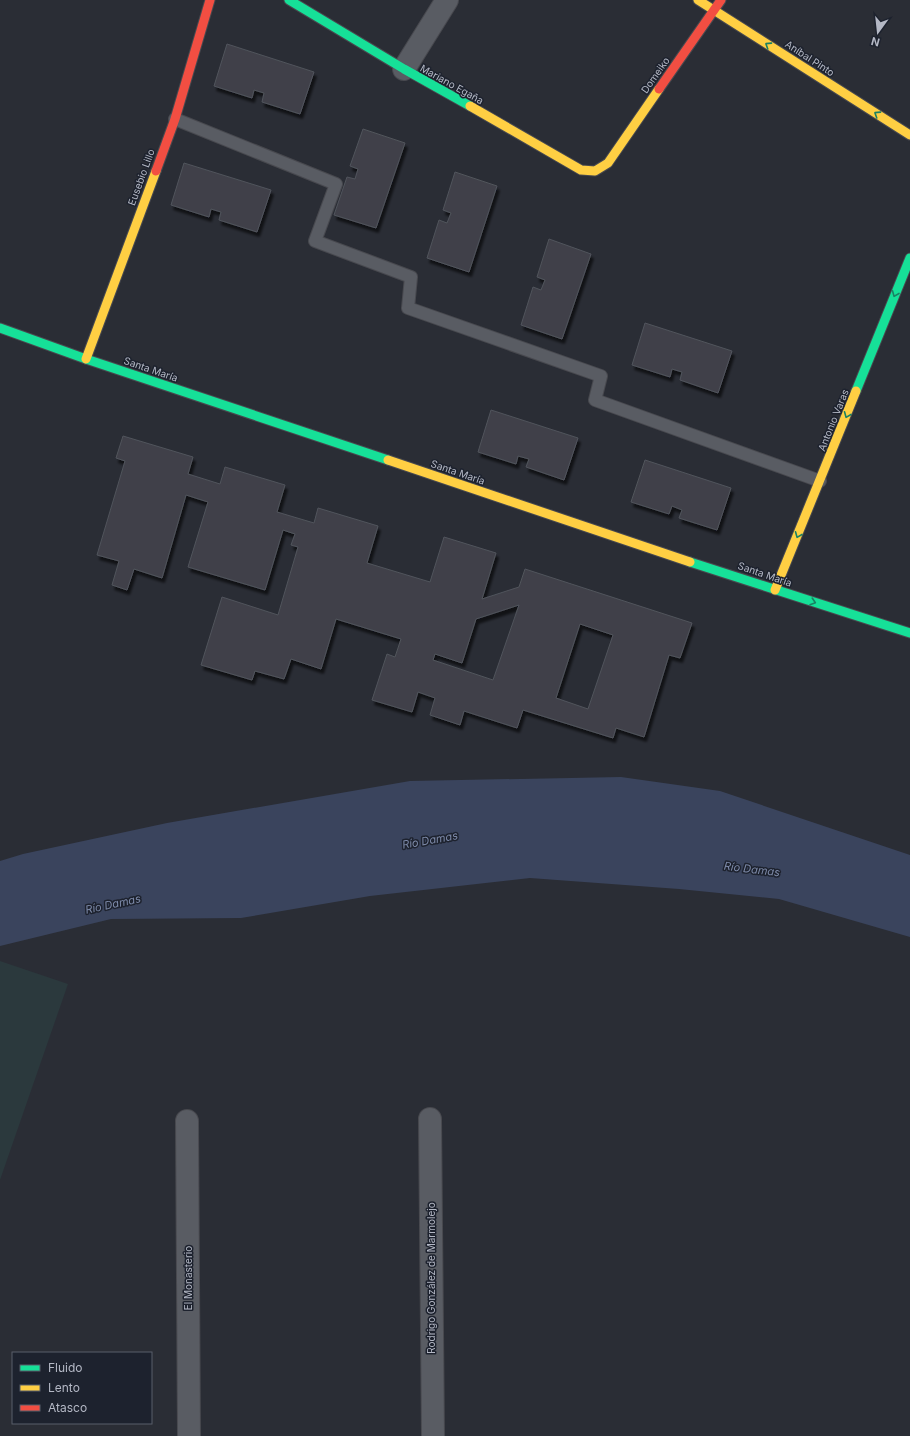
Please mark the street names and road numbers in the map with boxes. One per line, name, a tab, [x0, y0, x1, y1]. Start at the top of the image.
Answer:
street label: Aníbal Pinto	[783, 38, 837, 78]
street label: Domeiko	[638, 55, 672, 95]
street label: Mariano Egaña	[418, 62, 486, 106]
street label: Eusebio Lillo	[125, 147, 157, 207]
street label: Santa María	[122, 354, 180, 384]
street label: Antonio Varas	[815, 387, 851, 453]
street label: Santa María	[429, 457, 487, 487]
street label: Santa María	[736, 559, 794, 589]
street label: Rodrigo González de Marmolejo	[425, 1202, 437, 1354]
street label: El Monasterio	[182, 1246, 194, 1310]

